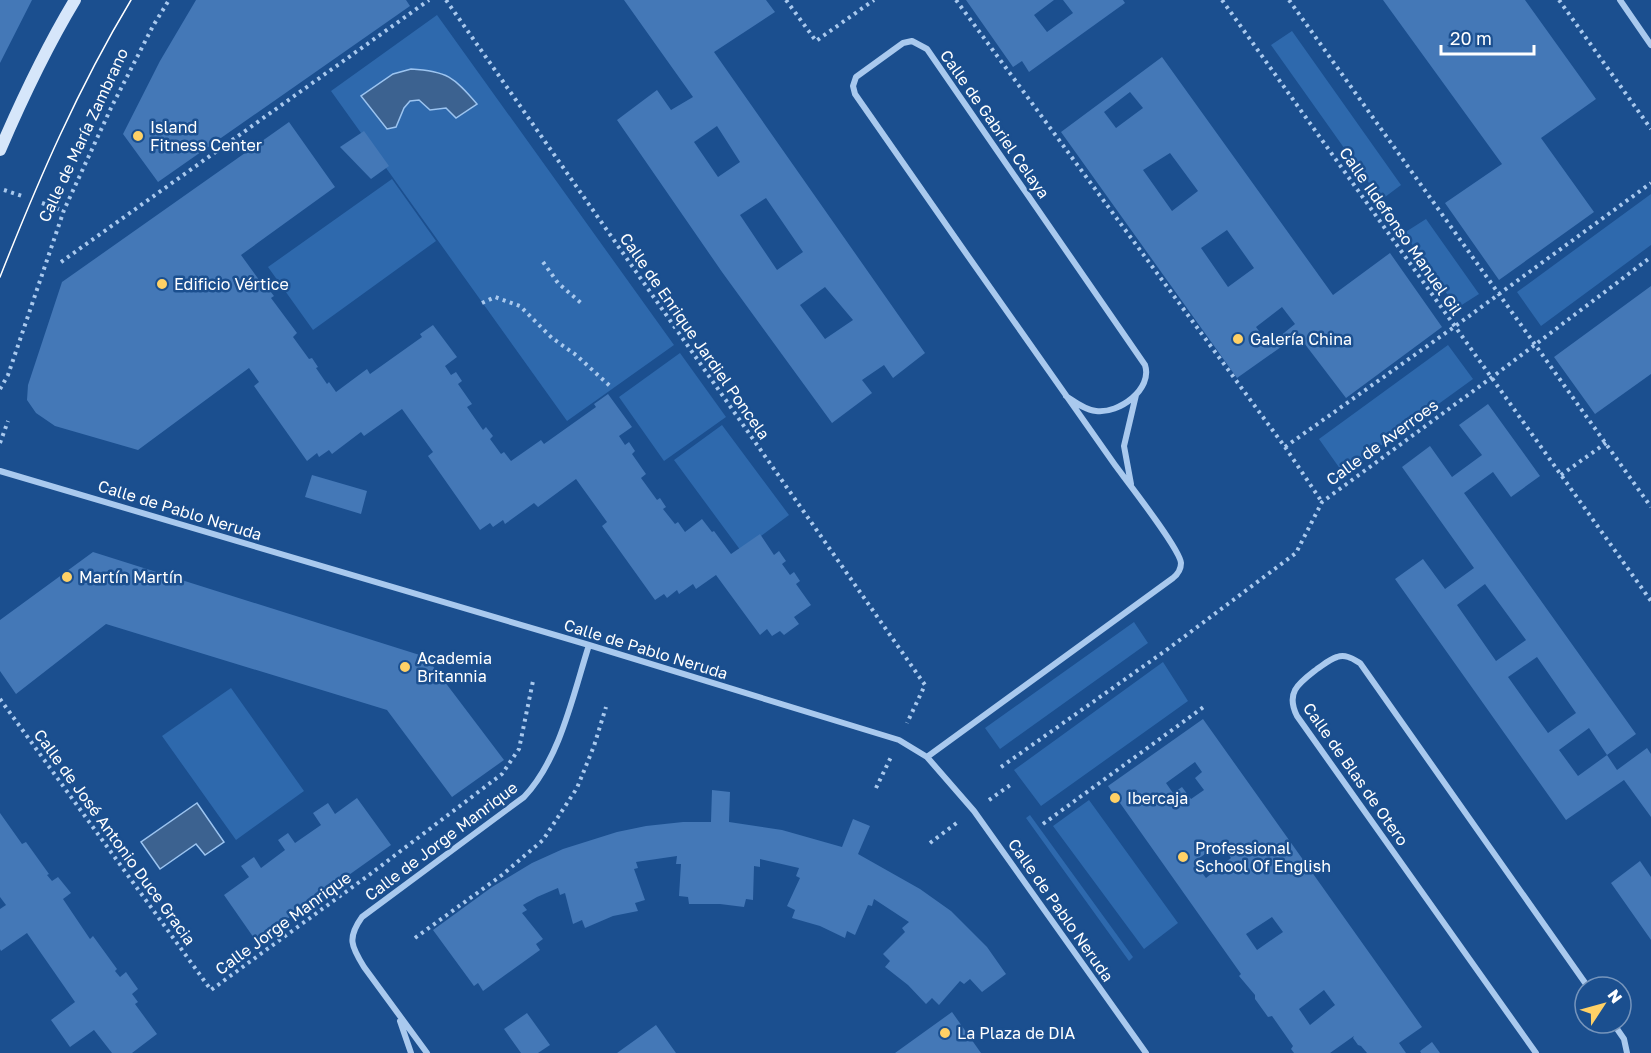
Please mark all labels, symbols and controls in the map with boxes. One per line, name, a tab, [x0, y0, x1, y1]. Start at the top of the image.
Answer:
scale bar	[1441, 18, 1534, 56]
text: 20 m	[1450, 27, 1492, 49]
street label: Calle de María Zambrano	[34, 45, 132, 225]
street label: Calle de Gabriel Celaya	[936, 46, 1054, 202]
place label: Island Fitness Center	[150, 117, 262, 155]
marker: Island Fitness Center	[131, 129, 145, 143]
street label: Calle Ildefonso Manuel Gil	[1335, 143, 1467, 319]
street label: Calle de Enrique Jardiel Poncela	[616, 229, 774, 443]
place label: Edificio Vértice	[174, 274, 289, 294]
marker: Edificio Vértice	[155, 277, 169, 291]
place label: Galería China	[1250, 329, 1352, 349]
marker: Galería China	[1231, 332, 1245, 346]
street label: Calle de Averroes	[1322, 395, 1442, 489]
street label: Calle de Pablo Neruda	[96, 476, 264, 544]
place label: Martín Martín	[79, 567, 183, 587]
marker: Martín Martín	[60, 570, 74, 584]
street label: Calle de Pablo Neruda	[562, 615, 730, 683]
place label: Academia Britannia	[417, 648, 492, 686]
marker: Academia Britannia	[398, 660, 412, 674]
street label: Calle de Blas de Otero	[1299, 699, 1413, 849]
street label: Calle de José Antonio Duce Gracia	[30, 725, 200, 949]
street label: Calle de Jorge Manrique	[361, 777, 521, 905]
place label: Ibercaja	[1127, 788, 1188, 808]
marker: Ibercaja	[1108, 791, 1122, 805]
street label: Calle de Pablo Neruda	[1004, 834, 1118, 986]
place label: Professional School Of English	[1195, 838, 1331, 876]
marker: Professional School Of English	[1176, 850, 1190, 864]
street label: Calle Jorge Manrique	[211, 867, 355, 979]
north arrow	[1573, 975, 1633, 1035]
text: N	[1603, 985, 1627, 1007]
place label: La Plaza de DIA	[957, 1023, 1076, 1043]
marker: La Plaza de DIA	[938, 1026, 952, 1040]

